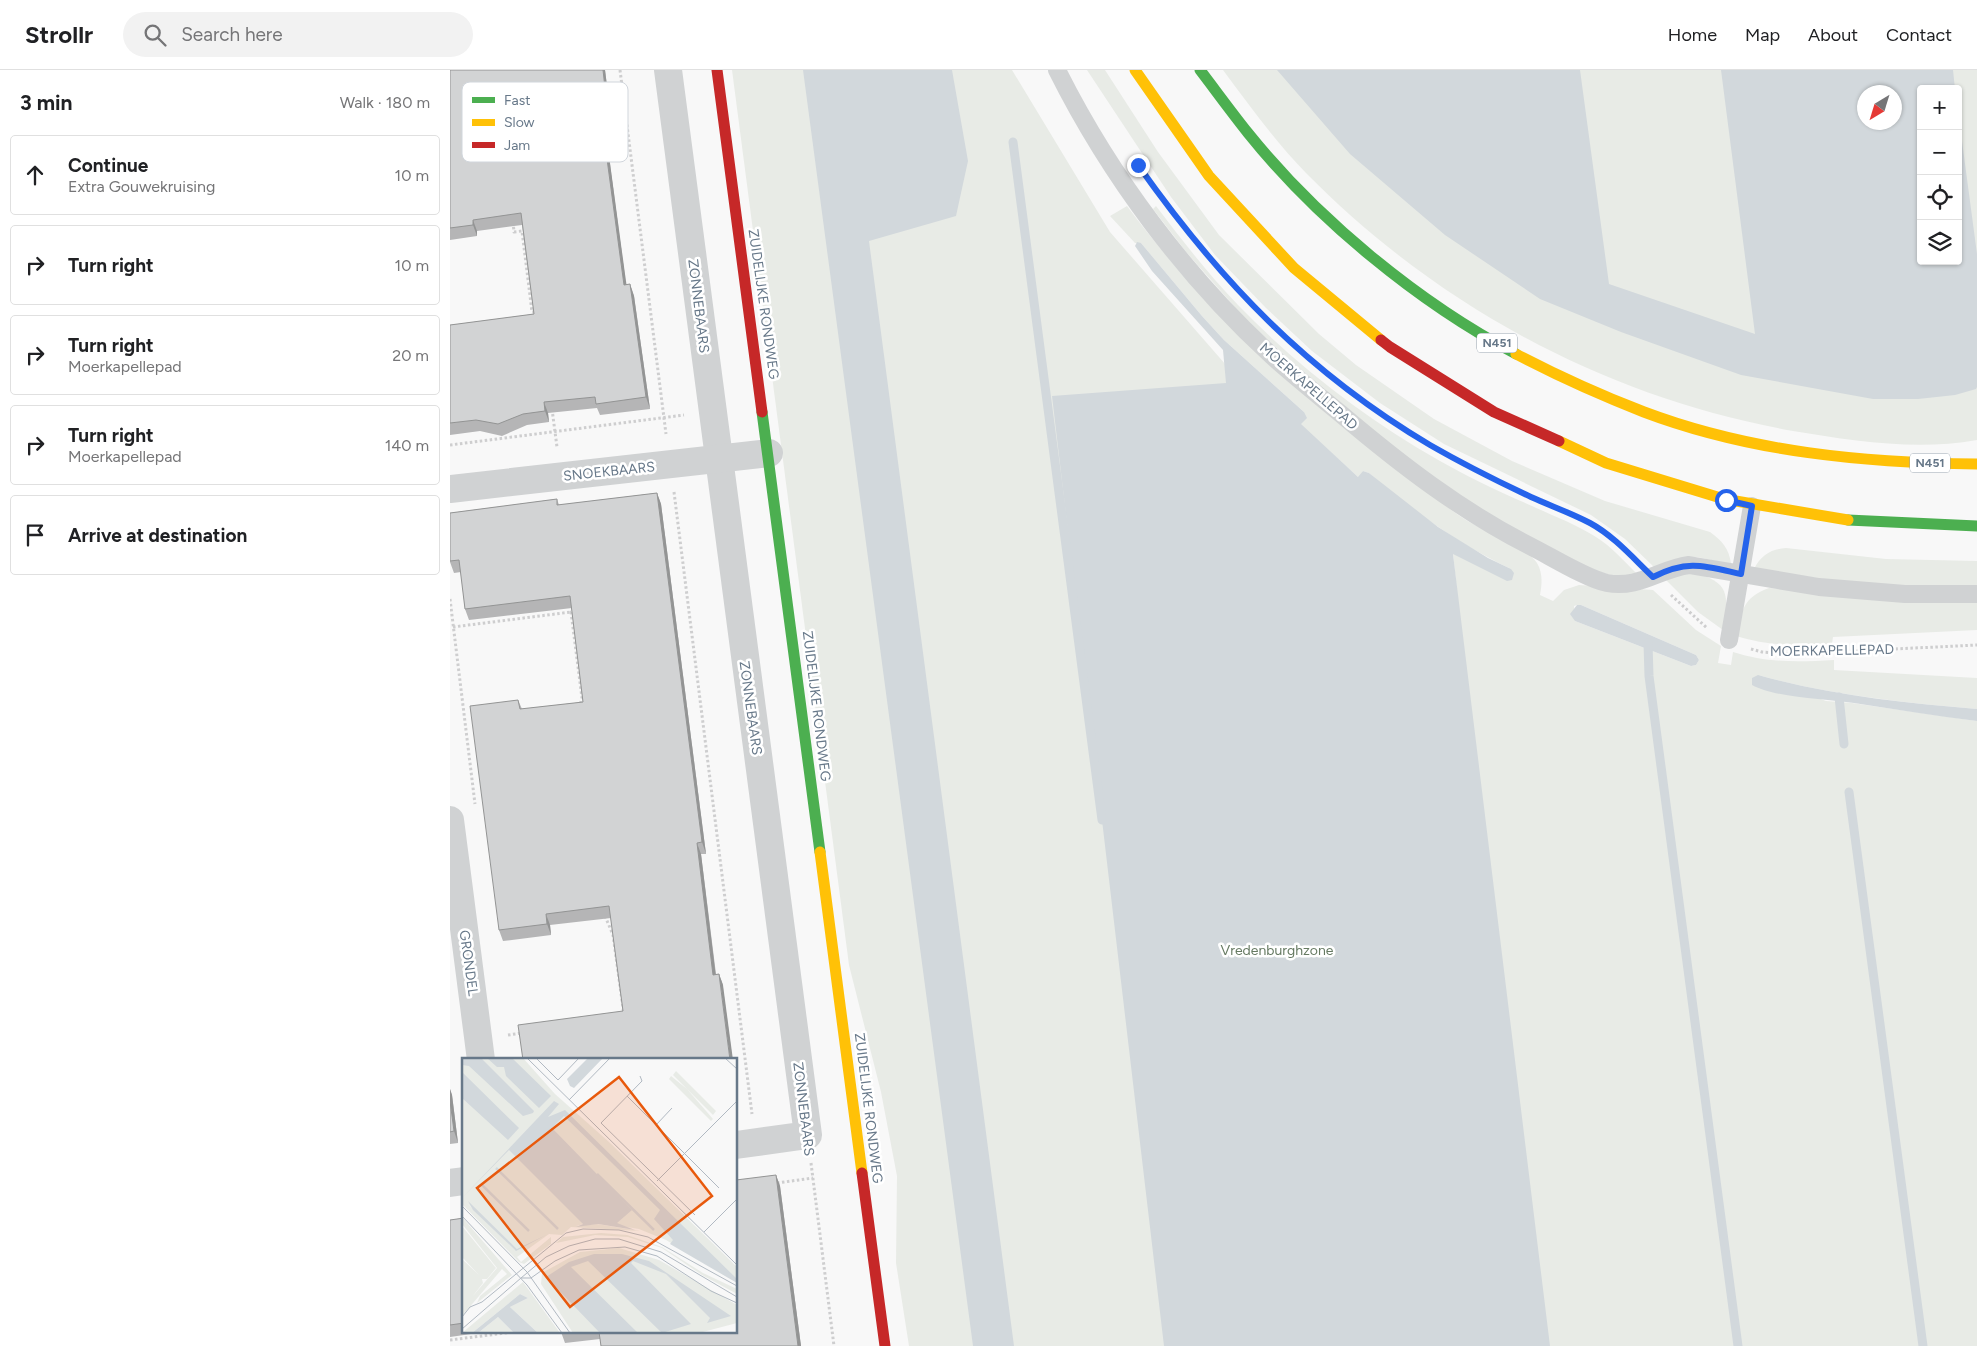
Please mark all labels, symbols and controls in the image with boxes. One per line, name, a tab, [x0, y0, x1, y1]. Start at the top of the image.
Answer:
search box	[123, 12, 473, 57]
text: Strollr	[25, 20, 93, 49]
icon: search	[141, 21, 169, 49]
text: Search here	[181, 23, 283, 46]
text: Home	[1668, 24, 1717, 46]
text: Map	[1745, 24, 1780, 46]
text: About	[1808, 24, 1858, 46]
text: Contact	[1886, 24, 1952, 46]
legend	[462, 82, 628, 162]
north arrow	[1857, 85, 1902, 130]
map controls	[1917, 85, 1962, 265]
button: +	[1917, 85, 1962, 130]
text: 3 min	[20, 90, 72, 115]
text: Fast	[504, 92, 530, 109]
text: Walk · 180 m	[340, 93, 430, 112]
text: Slow	[504, 114, 535, 131]
button: −	[1917, 130, 1962, 175]
text: Jam	[504, 137, 530, 154]
text: Continue	[68, 154, 148, 177]
route end	[1127, 154, 1150, 177]
icon: ahead	[21, 161, 49, 189]
text: 10 m	[395, 166, 429, 185]
button: locate	[1917, 175, 1962, 220]
text: Extra Gouwekruising	[68, 177, 215, 196]
button: layers	[1917, 220, 1962, 265]
street label: ZUIDELIJKE RONDWEG	[745, 228, 783, 381]
icon: right	[21, 251, 49, 279]
text: Turn right	[68, 254, 154, 277]
text: 10 m	[395, 256, 429, 275]
street label: ZONNEBAARS	[684, 258, 713, 354]
text: Turn right	[68, 334, 154, 357]
road number: N451	[1477, 334, 1517, 352]
street label: MOERKAPELLEPAD	[1256, 339, 1361, 434]
icon: right	[21, 341, 49, 369]
text: 20 m	[392, 346, 429, 365]
text: Moerkapellepad	[68, 357, 182, 376]
text: Turn right	[68, 424, 154, 447]
icon: right	[21, 431, 49, 459]
text: 140 m	[385, 436, 429, 455]
text: Moerkapellepad	[68, 447, 182, 466]
road number: N451	[1910, 453, 1950, 472]
street label: SNOEKBAARS	[562, 458, 656, 485]
route start	[1715, 489, 1738, 512]
icon: arrive	[21, 521, 49, 549]
text: Arrive at destination	[68, 524, 247, 547]
street label: ZUIDELIJKE RONDWEG	[799, 630, 834, 783]
street label: MOERKAPELLEPAD	[1770, 641, 1894, 660]
street label: ZONNEBAARS	[735, 660, 766, 756]
street label: GRONDEL	[455, 929, 482, 998]
park label: Vredenburghzone	[1221, 942, 1334, 959]
street label: ZUIDELIJKE RONDWEG	[851, 1032, 886, 1185]
inset map	[462, 1058, 738, 1334]
street label: ZONNEBAARS	[789, 1061, 818, 1157]

